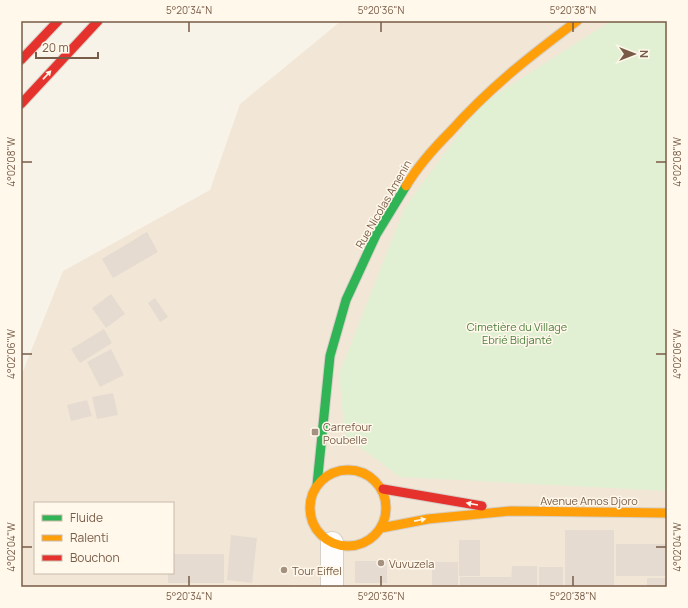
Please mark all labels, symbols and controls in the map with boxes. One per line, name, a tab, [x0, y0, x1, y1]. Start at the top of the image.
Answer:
text: 5°20'34"N	[166, 3, 212, 17]
text: 5°20'36"N	[358, 3, 405, 17]
text: 5°20'38"N	[550, 3, 596, 17]
scale bar	[36, 34, 98, 60]
north arrow	[614, 34, 654, 74]
text: 20 m	[42, 39, 69, 56]
text: N	[637, 50, 652, 58]
one-way arrow	[42, 70, 52, 80]
text: 4°02'08"W	[4, 137, 18, 187]
text: 4°02'08"W	[670, 137, 684, 187]
street label: Rue Nicolas Amenin	[352, 157, 414, 251]
park label: Cimetière du Village Ebrié Bidjanté	[467, 319, 568, 347]
text: 4°02'06"W	[4, 328, 18, 379]
text: 4°02'06"W	[670, 328, 684, 379]
place label: Carrefour Poubelle	[323, 419, 372, 447]
marker: Carrefour Poubelle	[310, 427, 320, 437]
street label: Avenue Amos Djoro	[540, 493, 638, 508]
one-way arrow	[466, 501, 478, 507]
legend	[34, 502, 174, 574]
text: Fluide	[70, 509, 103, 526]
one-way arrow	[413, 517, 426, 523]
text: 4°02'04"W	[4, 522, 18, 572]
text: 4°02'04"W	[670, 522, 684, 572]
text: Ralenti	[70, 529, 109, 546]
text: Bouchon	[70, 549, 120, 566]
place label: Vuvuzela	[389, 556, 434, 571]
marker: Vuvuzela	[376, 558, 386, 568]
place label: Tour Eiffel	[292, 563, 342, 578]
marker: Tour Eiffel	[279, 565, 289, 575]
text: 5°20'34"N	[166, 589, 212, 603]
text: 5°20'36"N	[358, 589, 405, 603]
text: 5°20'38"N	[550, 589, 596, 603]

